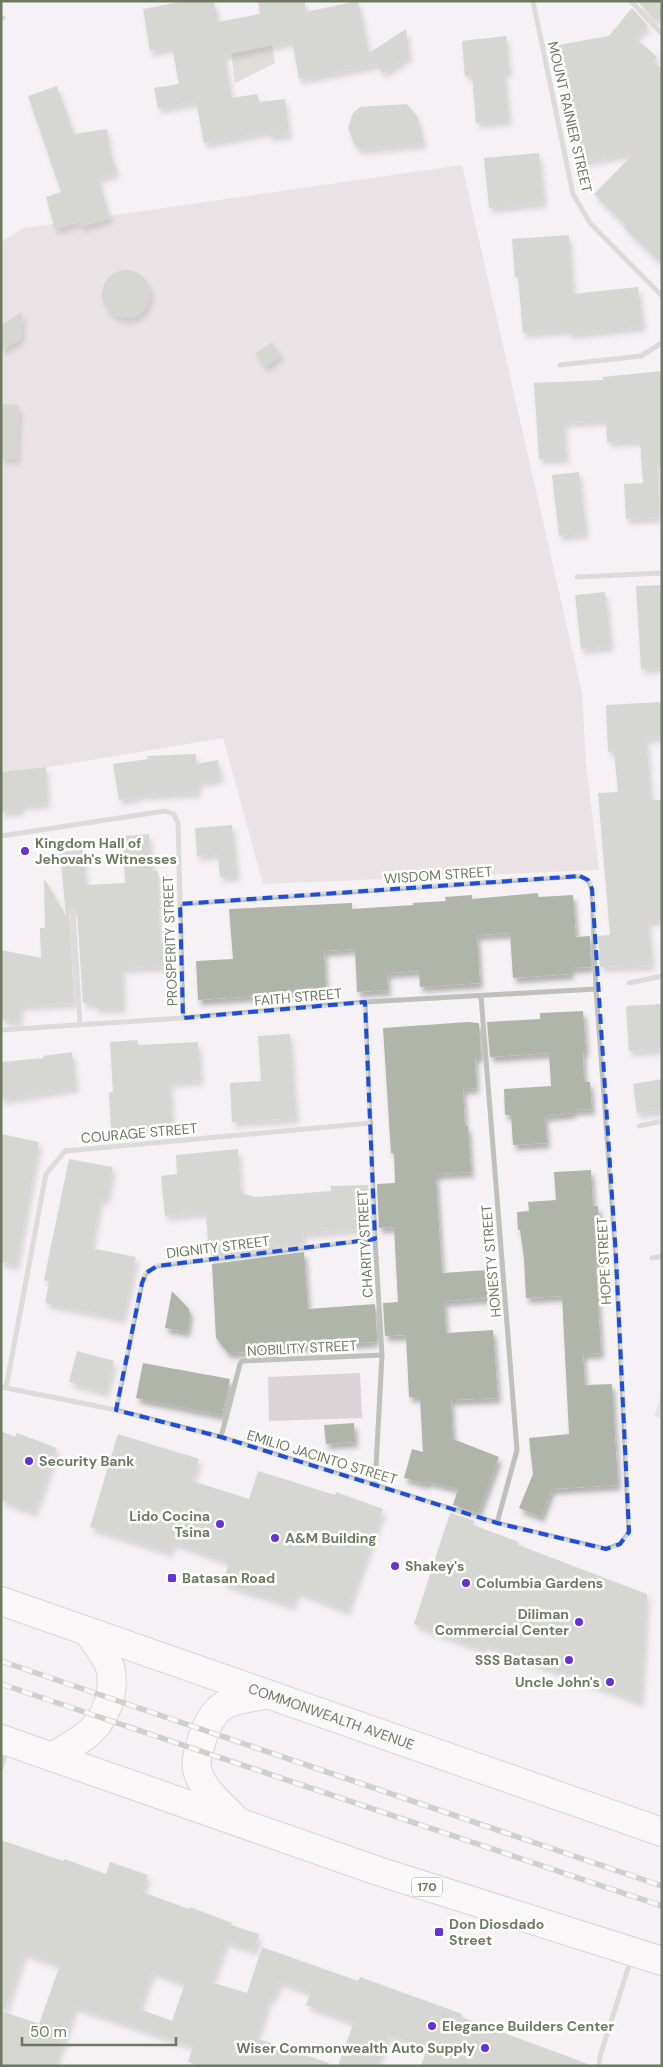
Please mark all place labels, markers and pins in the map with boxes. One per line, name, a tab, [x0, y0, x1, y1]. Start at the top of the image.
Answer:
place label: Kingdom Hall of Jehovah's Witnesses	[35, 834, 177, 868]
marker: Kingdom Hall of Jehovah's Witnesses	[19, 845, 31, 857]
place label: Security Bank	[39, 1452, 134, 1470]
marker: Security Bank	[23, 1455, 35, 1467]
place label: Lido Cocina Tsina	[129, 1507, 210, 1541]
marker: Lido Cocina Tsina	[214, 1518, 226, 1530]
place label: A&M Building	[285, 1529, 377, 1547]
marker: A&M Building	[269, 1532, 281, 1544]
place label: Shakey's	[405, 1557, 465, 1575]
marker: Shakey's	[389, 1560, 401, 1572]
place label: Batasan Road	[182, 1569, 275, 1587]
marker: Batasan Road	[166, 1572, 178, 1584]
place label: Columbia Gardens	[476, 1574, 603, 1592]
marker: Columbia Gardens	[460, 1577, 472, 1589]
place label: Diliman Commercial Center	[435, 1605, 569, 1639]
marker: Diliman Commercial Center	[573, 1616, 585, 1628]
place label: SSS Batasan	[475, 1651, 559, 1669]
marker: SSS Batasan	[563, 1654, 575, 1666]
place label: Uncle John's	[515, 1673, 600, 1691]
marker: Uncle John's	[604, 1676, 616, 1688]
place label: Don Diosdado Street	[449, 1915, 544, 1949]
marker: Don Diosdado Street	[433, 1926, 445, 1938]
place label: Elegance Builders Center	[442, 2017, 614, 2035]
marker: Elegance Builders Center	[426, 2020, 438, 2032]
place label: Wiser Commonwealth Auto Supply	[236, 2039, 476, 2057]
marker: Wiser Commonwealth Auto Supply	[479, 2042, 491, 2054]

